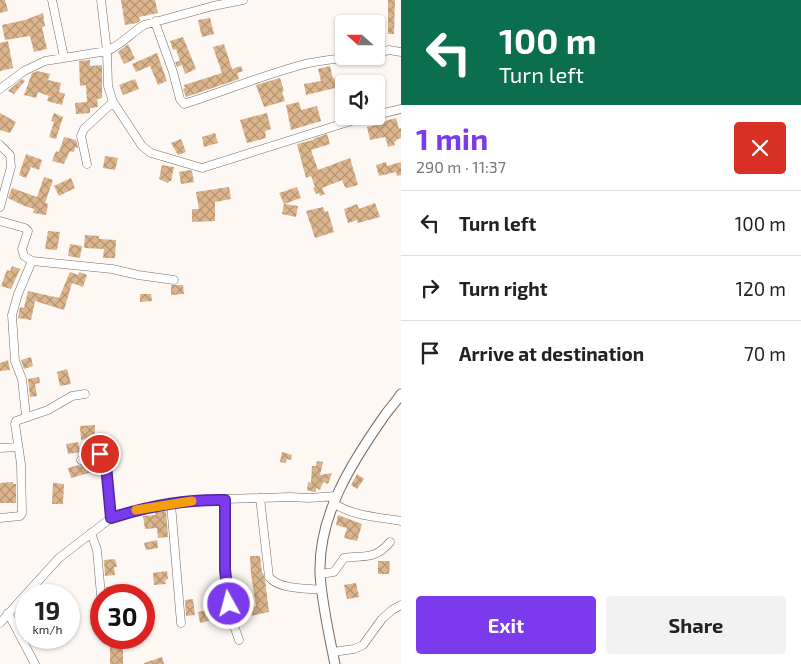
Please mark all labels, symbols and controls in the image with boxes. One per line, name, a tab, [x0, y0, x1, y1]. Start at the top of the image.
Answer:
north arrow	[335, 15, 385, 65]
map controls	[335, 15, 385, 125]
text: 100 m	[499, 19, 597, 61]
icon: left	[416, 20, 481, 85]
text: Turn left	[499, 61, 584, 87]
button: sound	[335, 75, 385, 125]
text: 1 min	[416, 120, 488, 156]
button: close	[734, 122, 786, 174]
text: 290 m · 11:37	[416, 157, 506, 176]
icon: left	[416, 209, 444, 237]
text: Turn left	[459, 212, 536, 235]
text: 100 m	[735, 212, 786, 235]
icon: right	[416, 274, 444, 302]
text: Turn right	[459, 277, 547, 300]
text: 120 m	[735, 277, 786, 300]
icon: arrive	[416, 339, 444, 367]
text: Arrive at destination	[459, 342, 644, 365]
text: 70 m	[744, 342, 786, 365]
pin	[79, 433, 121, 475]
icon: arrive	[86, 440, 114, 468]
position arrow	[202, 577, 254, 629]
speed limit sign: 30	[90, 584, 155, 649]
text: 19	[35, 595, 60, 625]
button: Exit	[416, 596, 596, 654]
button: Share	[606, 596, 786, 654]
text: km/h	[33, 622, 62, 636]

